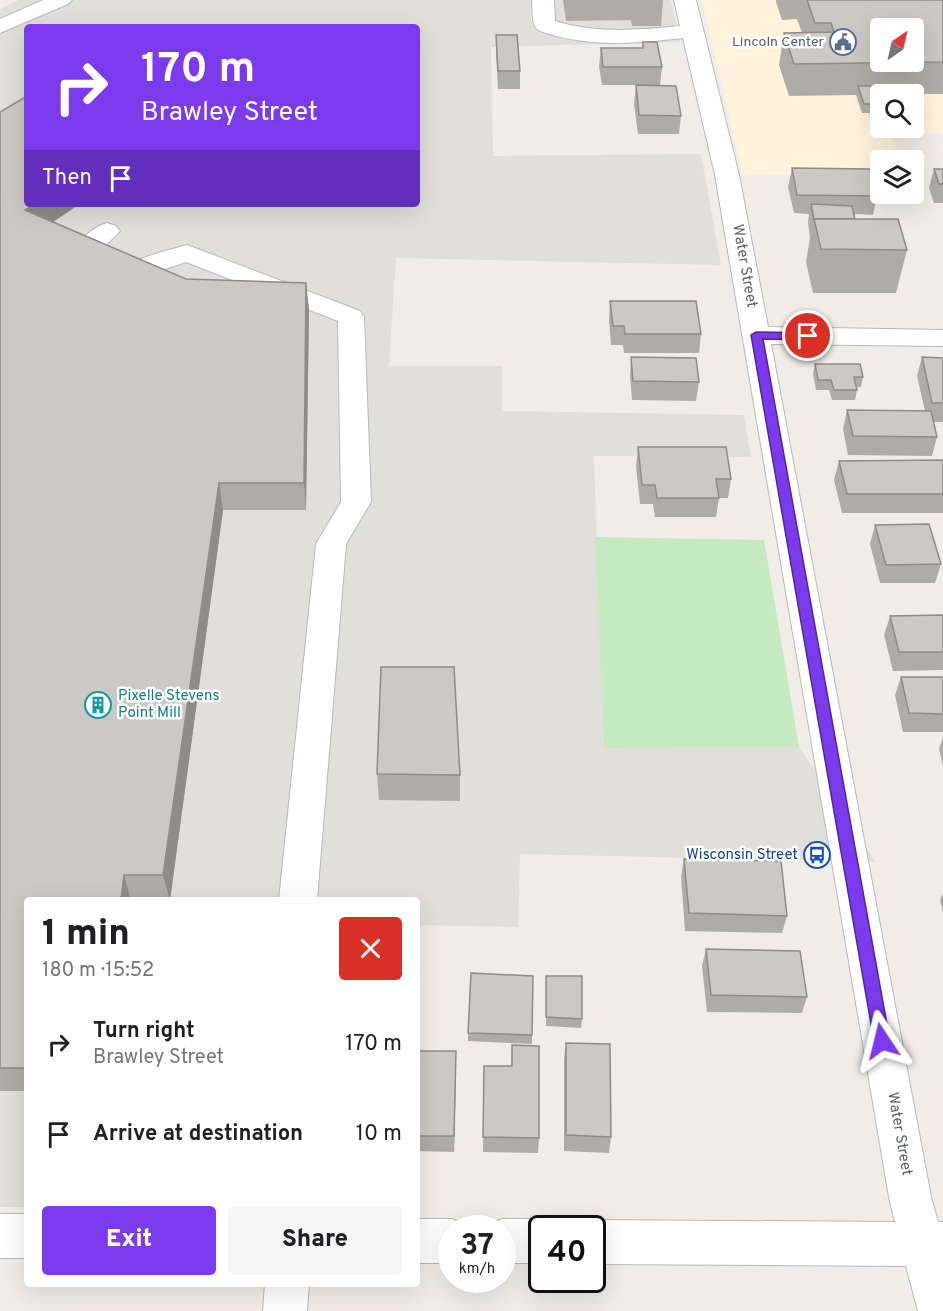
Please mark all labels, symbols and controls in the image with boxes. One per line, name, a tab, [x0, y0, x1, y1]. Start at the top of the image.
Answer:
north arrow	[870, 18, 924, 72]
map controls	[870, 18, 924, 204]
public building icon: Lincoln Center	[828, 27, 858, 57]
place label: Lincoln Center	[732, 34, 825, 51]
text: 170 m	[141, 44, 255, 97]
icon: right	[42, 48, 120, 126]
button: search	[870, 84, 924, 138]
text: Brawley Street	[141, 96, 318, 130]
button: layers	[870, 150, 924, 204]
icon: arrive	[104, 162, 137, 195]
text: Then	[42, 165, 92, 192]
street label: Water Street	[727, 223, 761, 309]
pin	[782, 310, 833, 361]
icon: arrive	[791, 319, 824, 352]
place label: Pixelle Stevens Point Mill	[118, 687, 220, 723]
building icon: Pixelle Stevens Point Mill	[83, 690, 113, 720]
bus stop icon: Wisconsin Street	[802, 840, 832, 870]
place label: Wisconsin Street	[686, 846, 798, 865]
text: 1 min	[42, 912, 130, 958]
button: close	[339, 917, 402, 980]
text: 180 m · 15:52	[42, 958, 154, 984]
position arrow	[850, 1009, 914, 1073]
text: Turn right	[93, 1018, 195, 1045]
icon: right	[42, 1028, 75, 1061]
text: 170 m	[345, 1031, 402, 1058]
text: Brawley Street	[93, 1045, 224, 1071]
street label: Water Street	[882, 1091, 916, 1177]
icon: arrive	[42, 1118, 75, 1151]
text: Arrive at destination	[93, 1121, 303, 1148]
text: 10 m	[356, 1121, 402, 1148]
button: Exit	[42, 1206, 216, 1275]
button: Share	[228, 1206, 402, 1275]
speed limit sign: 40	[528, 1215, 606, 1293]
text: 37	[460, 1228, 494, 1265]
text: km/h	[459, 1260, 495, 1279]

